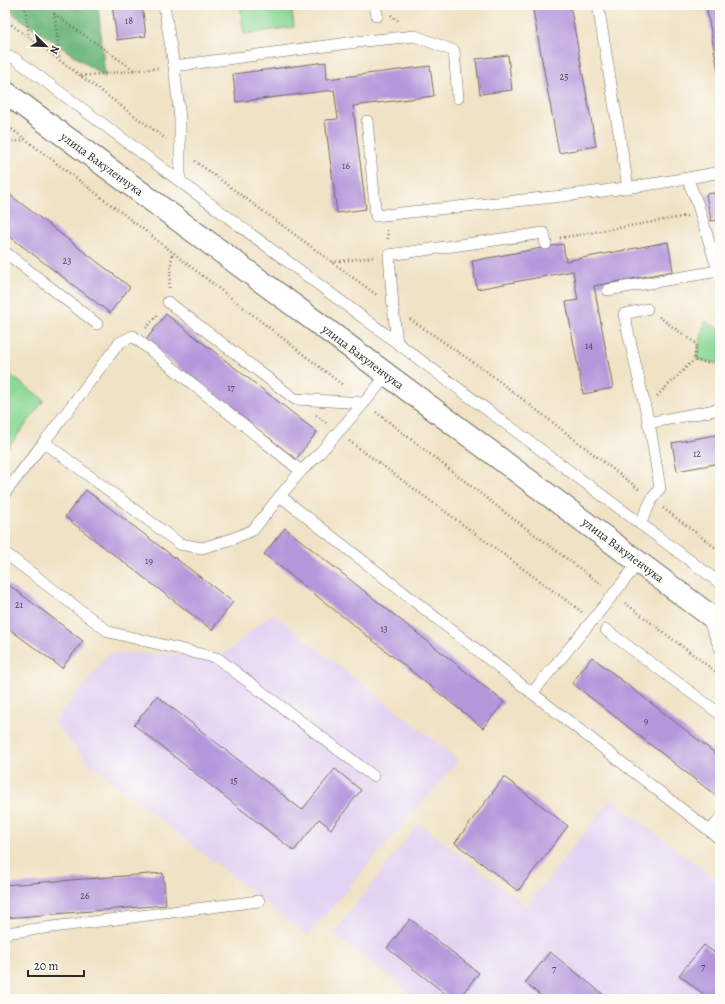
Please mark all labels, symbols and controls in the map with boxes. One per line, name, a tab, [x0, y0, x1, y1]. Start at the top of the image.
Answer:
house number: 18	[125, 14, 133, 27]
north arrow	[26, 26, 66, 66]
text: N	[46, 43, 63, 56]
house number: 25	[559, 70, 569, 83]
street label: улица Вакуленчука	[57, 128, 147, 200]
house number: 16	[342, 159, 350, 172]
house number: 23	[63, 254, 71, 267]
street label: улица Вакуленчука	[318, 320, 408, 393]
house number: 14	[585, 339, 593, 352]
house number: 17	[227, 381, 236, 394]
house number: 12	[693, 447, 701, 460]
street label: улица Вакуленчука	[578, 513, 668, 586]
house number: 19	[145, 554, 153, 567]
house number: 21	[15, 598, 24, 611]
house number: 13	[380, 622, 388, 635]
house number: 9	[644, 714, 649, 727]
house number: 15	[230, 774, 238, 787]
house number: 26	[80, 889, 90, 902]
scale bar	[28, 952, 84, 978]
text: 20 m	[34, 958, 58, 974]
house number: 7	[701, 960, 706, 973]
house number: 7	[552, 962, 557, 975]

